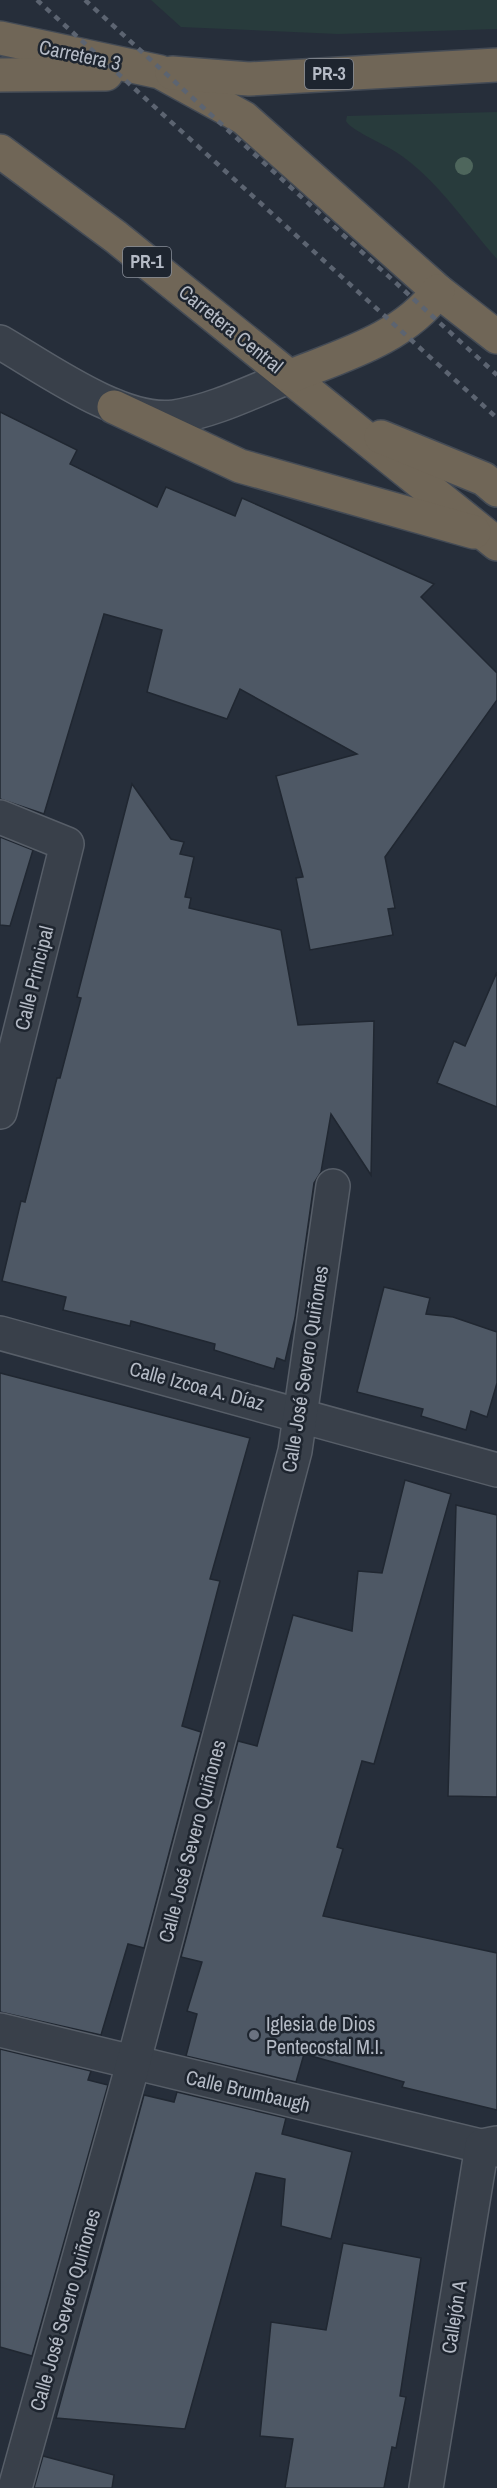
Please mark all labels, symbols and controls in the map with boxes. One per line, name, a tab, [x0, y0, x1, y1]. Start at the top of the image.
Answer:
street label: Carretera 3	[37, 33, 123, 76]
road number: PR-3	[305, 59, 353, 89]
road number: PR-1	[123, 247, 171, 277]
street label: Carretera Central	[174, 278, 289, 379]
street label: Calle Principal	[8, 923, 60, 1033]
street label: Calle José Severo Quiñones	[275, 1264, 334, 1474]
street label: Calle Izcoa A. Díaz	[127, 1355, 268, 1416]
street label: Calle José Severo Quiñones	[151, 1737, 232, 1945]
place label: Iglesia de Dios Pentecostal M.I.	[266, 2010, 384, 2060]
marker: Iglesia de Dios Pentecostal M.I.	[247, 2028, 261, 2042]
street label: Calle Brumbaugh	[183, 2063, 313, 2118]
street label: Calle José Severo Quiñones	[23, 2206, 106, 2414]
street label: Callejón A	[434, 2278, 473, 2356]

